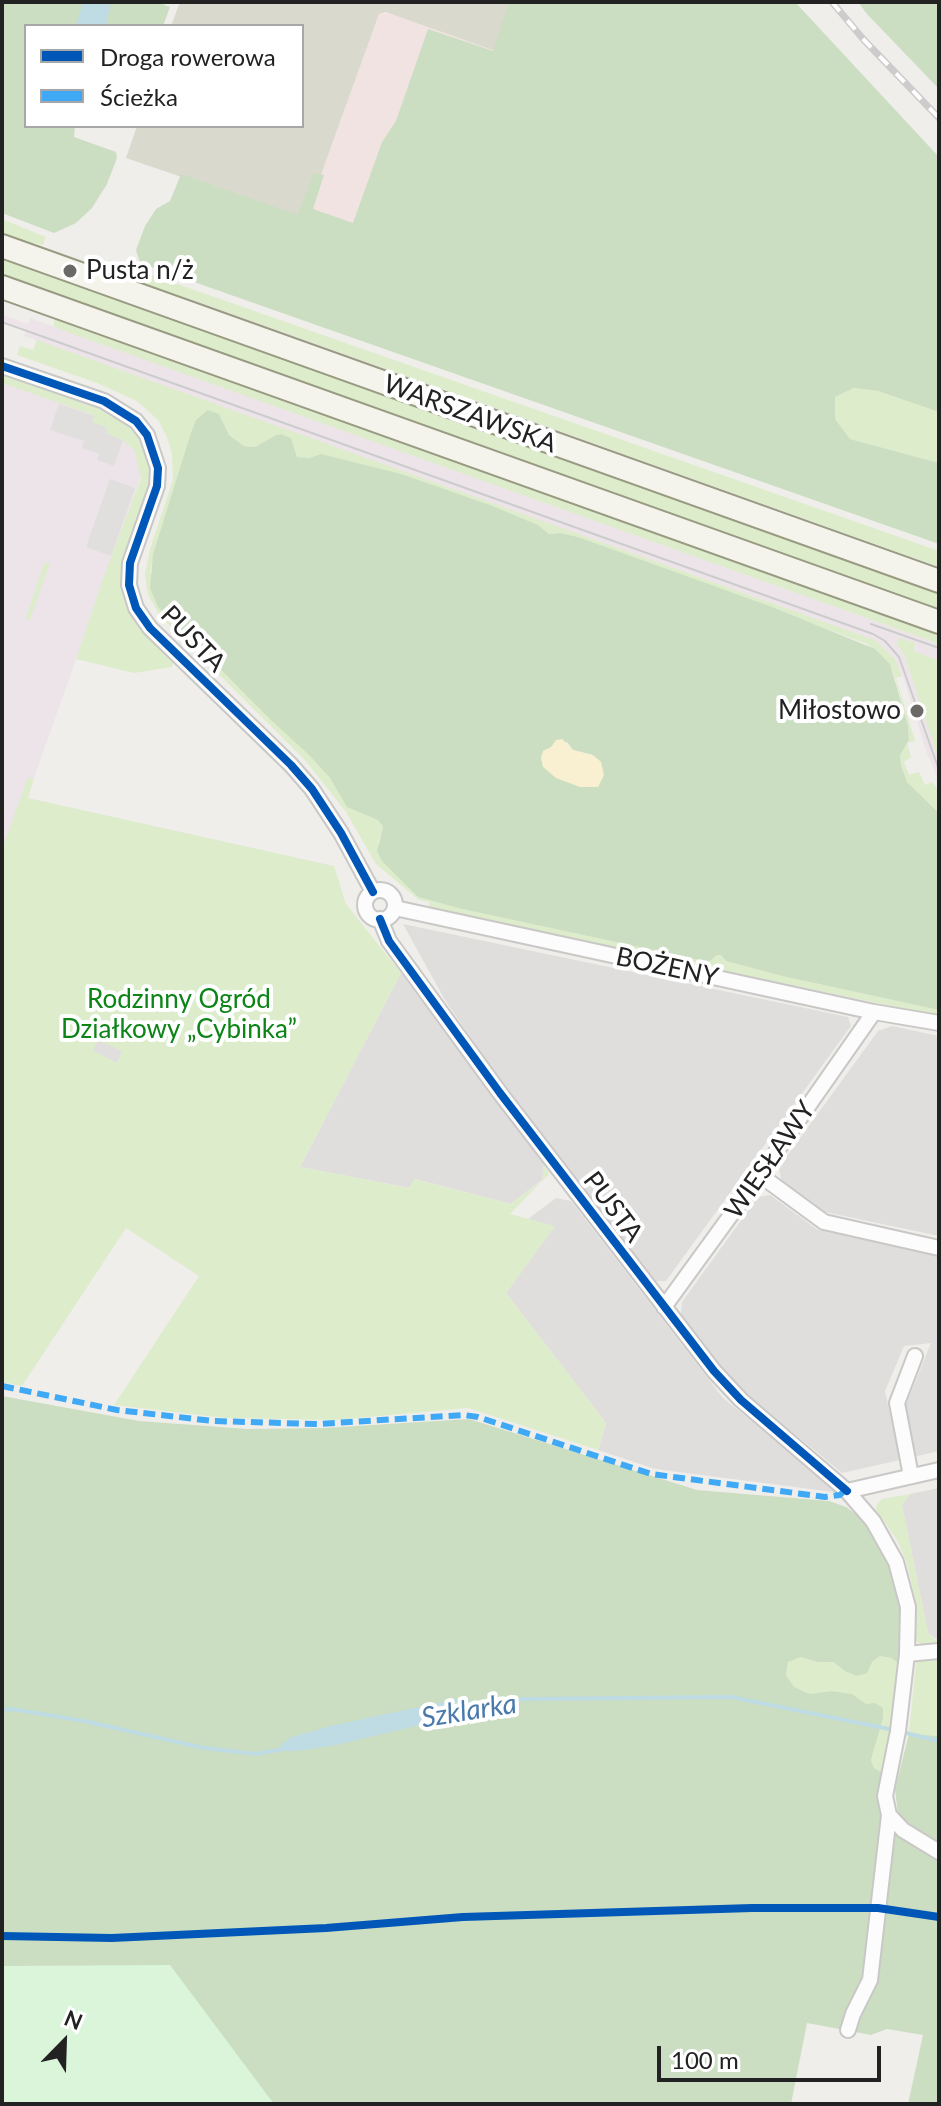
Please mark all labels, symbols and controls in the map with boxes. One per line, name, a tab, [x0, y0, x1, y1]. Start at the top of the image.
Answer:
legend	[24, 24, 304, 128]
text: Droga rowerowa	[100, 42, 276, 71]
text: Ścieżka	[100, 82, 178, 111]
place label: Pusta n/ż	[86, 255, 194, 287]
marker: Pusta n/ż	[61, 262, 79, 280]
street label: WARSZAWSKA	[379, 368, 561, 460]
street label: PUSTA	[154, 599, 232, 679]
place label: Miłostowo	[778, 695, 901, 727]
marker: Miłostowo	[908, 702, 926, 720]
street label: BOŻENY	[613, 941, 721, 993]
park label: Rodzinny Ogród Działkowy „Cybinka”	[61, 984, 297, 1046]
street label: WIESŁAWY	[718, 1095, 822, 1225]
street label: PUSTA	[576, 1166, 650, 1248]
water label: Szklarka	[419, 1687, 519, 1735]
north arrow	[24, 2002, 104, 2082]
text: N	[60, 2004, 87, 2035]
scale bar	[661, 2030, 885, 2080]
text: 100 m	[671, 2045, 739, 2074]

